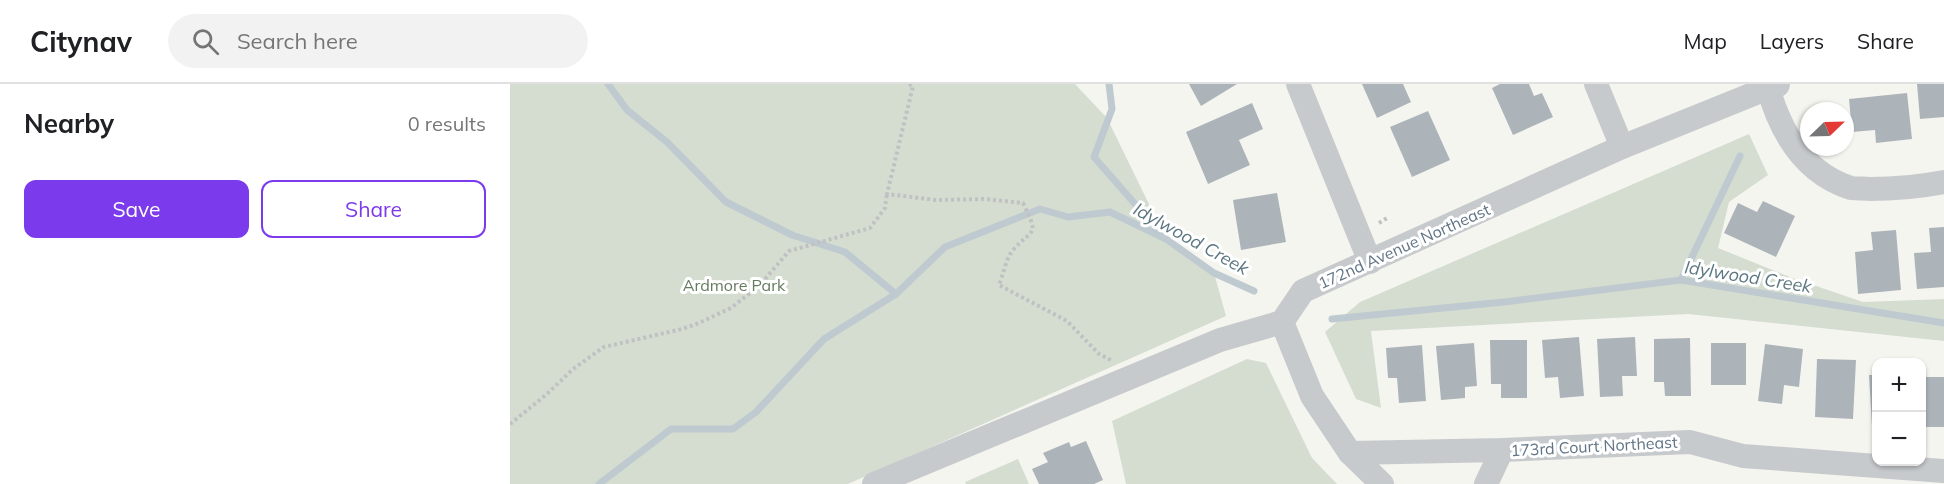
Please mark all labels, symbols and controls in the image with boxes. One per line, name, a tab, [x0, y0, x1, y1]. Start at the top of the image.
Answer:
search box	[168, 14, 588, 68]
text: Citynav	[30, 24, 132, 59]
icon: search	[189, 25, 222, 58]
text: Search here	[237, 27, 358, 55]
text: Map	[1684, 28, 1727, 54]
text: Layers	[1760, 28, 1824, 54]
text: Share	[1857, 28, 1914, 54]
north arrow	[1800, 102, 1854, 156]
text: Nearby	[24, 107, 114, 140]
text: 0 results	[408, 111, 486, 136]
button: Save	[24, 180, 249, 238]
button: Share	[261, 180, 486, 238]
water label: Idylwood Creek	[1129, 197, 1254, 280]
street label: 172nd Avenue Northeast	[1315, 199, 1493, 293]
water label: Idylwood Creek	[1683, 255, 1814, 298]
park label: Ardmore Park	[683, 275, 786, 295]
map controls	[1872, 358, 1926, 466]
button: +	[1872, 358, 1926, 412]
button: −	[1872, 412, 1926, 466]
street label: 173rd Court Northeast	[1510, 432, 1678, 460]

